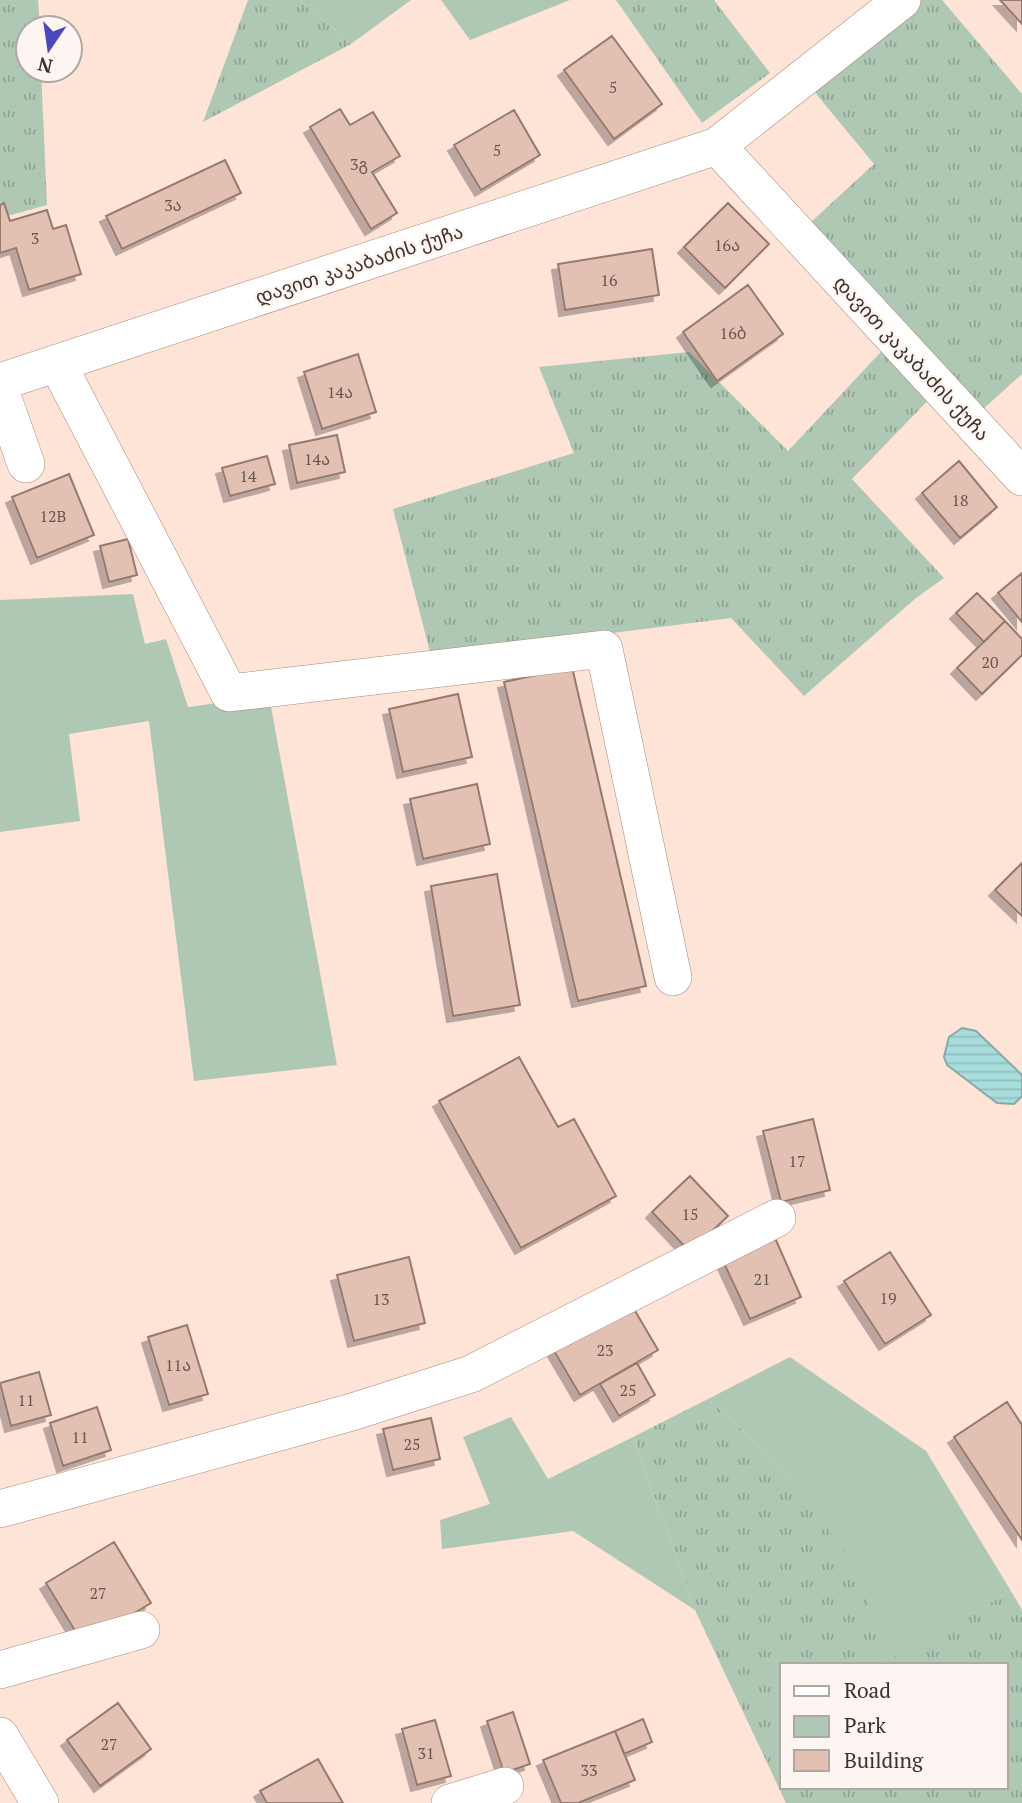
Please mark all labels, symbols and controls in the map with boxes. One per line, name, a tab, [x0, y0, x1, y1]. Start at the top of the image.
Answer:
north arrow	[14, 14, 84, 84]
text: N	[35, 52, 55, 80]
house number: 5	[609, 76, 617, 98]
house number: 5	[493, 139, 501, 161]
house number: 3გ	[350, 153, 368, 175]
house number: 3ა	[164, 194, 182, 216]
street label: დავით კაკაბაძის ქუჩა	[252, 218, 466, 310]
house number: 3	[31, 227, 39, 249]
house number: 16ა	[714, 234, 740, 256]
house number: 16	[600, 269, 618, 291]
street label: დავით კაკაბაძის ქუჩა	[828, 270, 996, 446]
house number: 16ბ	[720, 322, 746, 344]
house number: 14ა	[327, 381, 353, 403]
house number: 14ა	[304, 448, 330, 470]
house number: 14	[239, 465, 257, 487]
house number: 18	[951, 489, 969, 511]
house number: 12B	[40, 505, 66, 527]
house number: 20	[981, 651, 999, 673]
house number: 17	[788, 1150, 806, 1172]
house number: 15	[681, 1203, 699, 1225]
house number: 21	[753, 1268, 771, 1290]
house number: 19	[879, 1287, 897, 1309]
house number: 13	[372, 1288, 390, 1310]
house number: 23	[596, 1339, 614, 1361]
house number: 11ა	[165, 1354, 191, 1376]
house number: 25	[619, 1379, 637, 1401]
house number: 11	[17, 1389, 35, 1411]
house number: 11	[71, 1426, 89, 1448]
house number: 25	[403, 1433, 421, 1455]
house number: 27	[89, 1582, 107, 1604]
legend	[780, 1663, 1008, 1789]
text: Road	[844, 1676, 891, 1704]
text: Park	[844, 1711, 886, 1739]
house number: 27	[100, 1733, 118, 1755]
house number: 31	[417, 1742, 435, 1764]
text: Building	[844, 1746, 924, 1774]
house number: 33	[580, 1759, 598, 1781]

